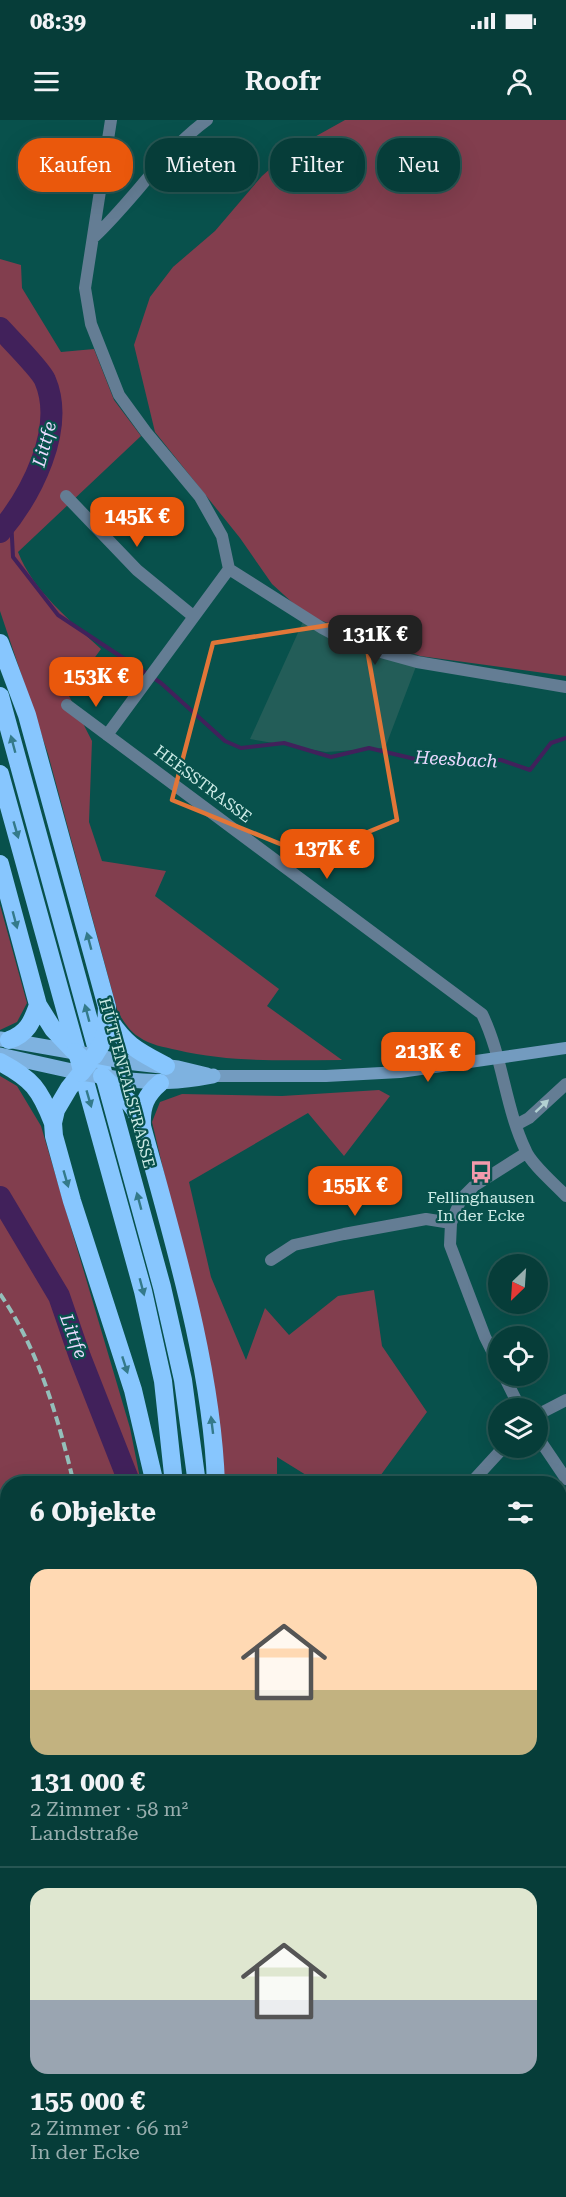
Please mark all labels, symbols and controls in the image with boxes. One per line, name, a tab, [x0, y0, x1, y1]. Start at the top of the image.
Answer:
text: 08:39	[30, 9, 86, 34]
icon: menu	[30, 65, 63, 98]
text: Roofr	[245, 65, 321, 97]
icon: person	[503, 65, 536, 98]
chip: Kaufen	[18, 138, 133, 192]
chip: Mieten	[145, 138, 258, 192]
chip: Filter	[270, 138, 365, 192]
chip: Neu	[377, 138, 460, 192]
water label: Littfe	[28, 419, 60, 470]
pin: 145K €	[88, 497, 186, 548]
text: 145K €	[104, 504, 170, 528]
pin: 131K €	[326, 615, 424, 666]
text: 131K €	[342, 622, 408, 646]
pin: 153K €	[47, 657, 145, 708]
text: 153K €	[63, 664, 129, 688]
one-way arrow	[8, 735, 17, 753]
street label: HEESSTRASSE	[151, 741, 255, 827]
water label: Heesbach	[413, 746, 498, 772]
one-way arrow	[11, 821, 21, 839]
pin: 137K €	[278, 829, 376, 880]
text: 137K €	[294, 836, 360, 860]
one-way arrow	[11, 911, 20, 929]
one-way arrow	[84, 932, 93, 950]
street label: HÜTTENTALSTRASSE	[95, 996, 159, 1170]
one-way arrow	[82, 1004, 92, 1022]
pin: 213K €	[379, 1032, 477, 1083]
text: 213K €	[395, 1039, 461, 1063]
one-way arrow	[85, 1090, 94, 1108]
one-way arrow	[534, 1100, 549, 1113]
bus stop icon: Fellinghausen In der Ecke	[468, 1159, 494, 1185]
pin: 155K €	[306, 1166, 404, 1217]
one-way arrow	[62, 1170, 71, 1188]
text: 155K €	[322, 1173, 388, 1197]
place label: Fellinghausen In der Ecke	[427, 1188, 535, 1225]
one-way arrow	[134, 1192, 143, 1210]
north arrow	[488, 1254, 548, 1314]
map controls	[488, 1254, 548, 1458]
one-way arrow	[138, 1278, 147, 1296]
water label: Littfe	[56, 1310, 92, 1361]
button: locate	[488, 1326, 548, 1386]
one-way arrow	[120, 1356, 130, 1374]
button: layers	[488, 1398, 548, 1458]
one-way arrow	[208, 1416, 217, 1435]
icon: filters	[504, 1496, 537, 1529]
text: 6 Objekte	[30, 1497, 156, 1527]
icon: home	[230, 1608, 338, 1716]
text: 131 000 €	[30, 1767, 145, 1797]
text: 2 Zimmer · 58 m²	[30, 1797, 188, 1821]
text: Landstraße	[30, 1821, 138, 1845]
icon: home	[230, 1927, 338, 2035]
text: 155 000 €	[30, 2086, 145, 2116]
text: 2 Zimmer · 66 m²	[30, 2116, 188, 2140]
text: In der Ecke	[30, 2140, 140, 2164]

